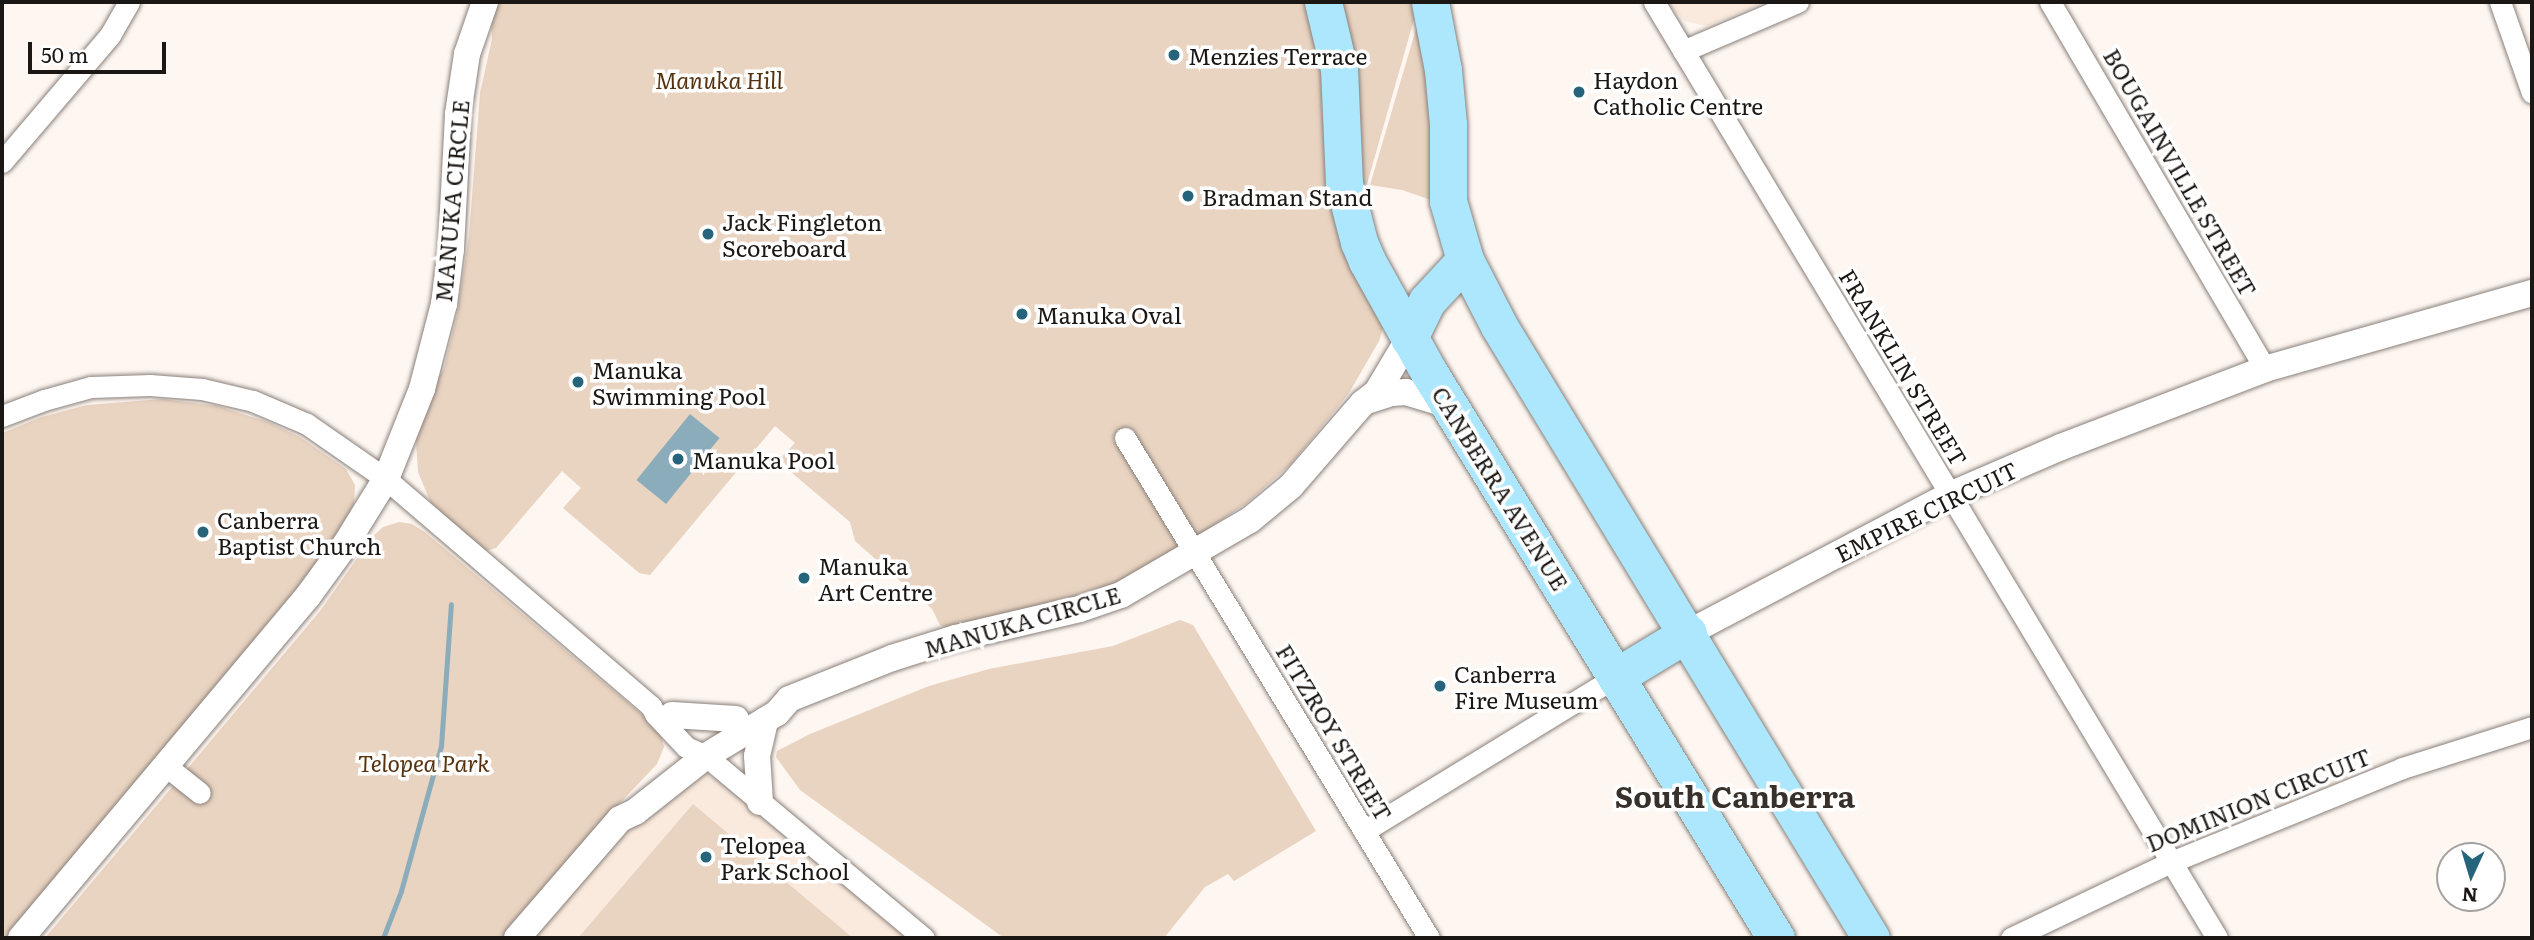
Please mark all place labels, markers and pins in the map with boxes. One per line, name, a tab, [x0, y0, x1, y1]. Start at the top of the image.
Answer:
place label: Menzies Terrace	[1188, 41, 1367, 69]
marker: Menzies Terrace	[1166, 47, 1182, 63]
place label: Haydon Catholic Centre	[1593, 65, 1763, 119]
marker: Haydon Catholic Centre	[1571, 84, 1587, 100]
place label: Bradman Stand	[1202, 182, 1372, 210]
marker: Bradman Stand	[1180, 188, 1196, 204]
place label: Jack Fingleton Scoreboard	[722, 207, 882, 261]
marker: Jack Fingleton Scoreboard	[700, 226, 716, 242]
place label: Manuka Oval	[1036, 300, 1182, 328]
marker: Manuka Oval	[1014, 306, 1030, 322]
place label: Manuka Swimming Pool	[592, 355, 766, 409]
marker: Manuka Swimming Pool	[570, 374, 586, 390]
place label: Manuka Pool	[692, 445, 835, 473]
marker: Manuka Pool	[670, 451, 686, 467]
place label: Canberra Baptist Church	[217, 505, 381, 559]
marker: Canberra Baptist Church	[195, 524, 211, 540]
place label: Manuka Art Centre	[818, 551, 933, 605]
marker: Manuka Art Centre	[796, 570, 812, 586]
place label: Canberra Fire Museum	[1454, 659, 1598, 713]
marker: Canberra Fire Museum	[1432, 678, 1448, 694]
place label: Telopea Park School	[720, 830, 850, 884]
marker: Telopea Park School	[698, 849, 714, 865]

